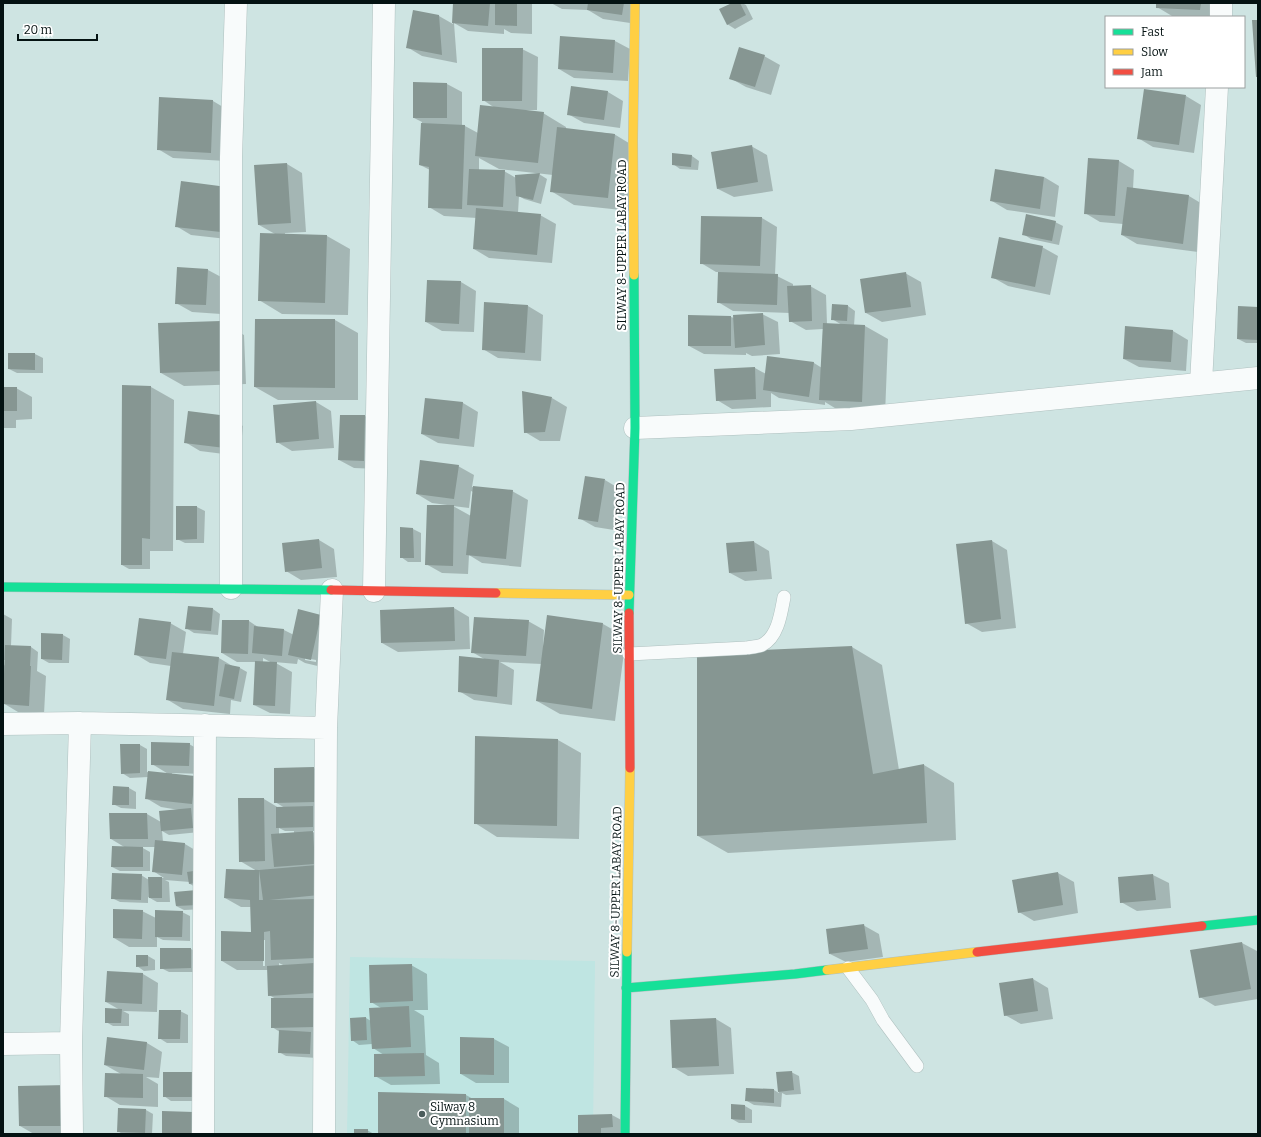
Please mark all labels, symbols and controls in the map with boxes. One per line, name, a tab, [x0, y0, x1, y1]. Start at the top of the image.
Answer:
scale bar	[18, 16, 97, 42]
legend	[1105, 16, 1245, 88]
text: 20 m	[24, 23, 53, 37]
text: Fast	[1141, 25, 1165, 39]
text: Slow	[1141, 45, 1168, 59]
text: Jam	[1140, 65, 1163, 79]
street label: SILWAY 8-UPPER LABAY ROAD	[615, 159, 629, 331]
street label: SILWAY 8-UPPER LABAY ROAD	[611, 482, 627, 654]
street label: SILWAY 8-UPPER LABAY ROAD	[608, 806, 624, 978]
place label: Silway 8 Gymnasium	[430, 1100, 499, 1128]
marker: Silway 8 Gymnasium	[417, 1109, 427, 1119]

